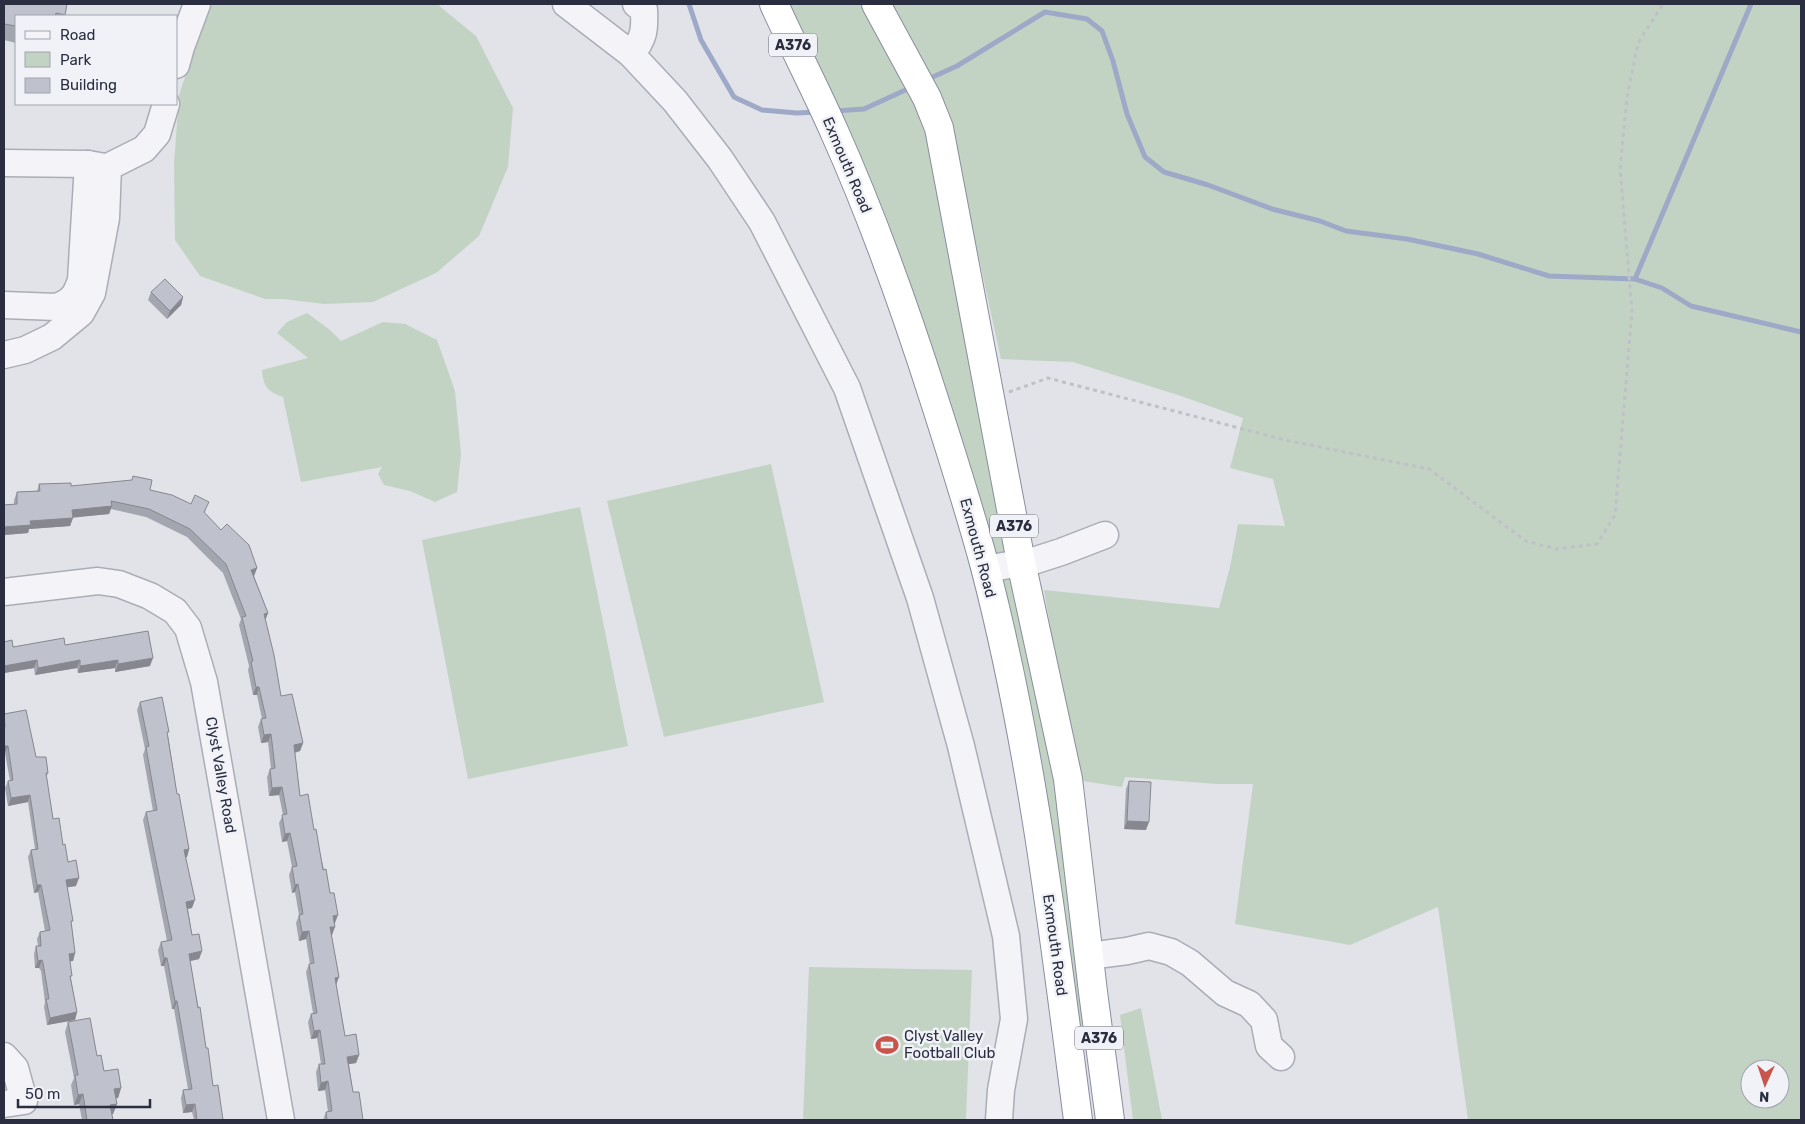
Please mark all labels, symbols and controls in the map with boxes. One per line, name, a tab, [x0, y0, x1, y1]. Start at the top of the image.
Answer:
legend	[15, 15, 178, 105]
text: Road	[60, 26, 96, 44]
road number: A376	[769, 34, 817, 56]
text: Park	[60, 51, 91, 69]
text: Building	[60, 76, 117, 94]
street label: Exmouth Road	[819, 114, 875, 216]
street label: Exmouth Road	[956, 496, 1000, 600]
road number: A376	[990, 514, 1038, 538]
street label: Clyst Valley Road	[202, 715, 240, 835]
street label: Exmouth Road	[1039, 893, 1071, 997]
road number: A376	[1075, 1026, 1123, 1050]
place label: Clyst Valley Football Club	[904, 1027, 995, 1062]
sports icon: Clyst Valley Football Club	[874, 1032, 900, 1058]
north arrow	[1740, 1059, 1790, 1109]
scale bar	[18, 1076, 150, 1108]
text: 50 m	[25, 1085, 60, 1103]
text: N	[1759, 1088, 1770, 1105]

